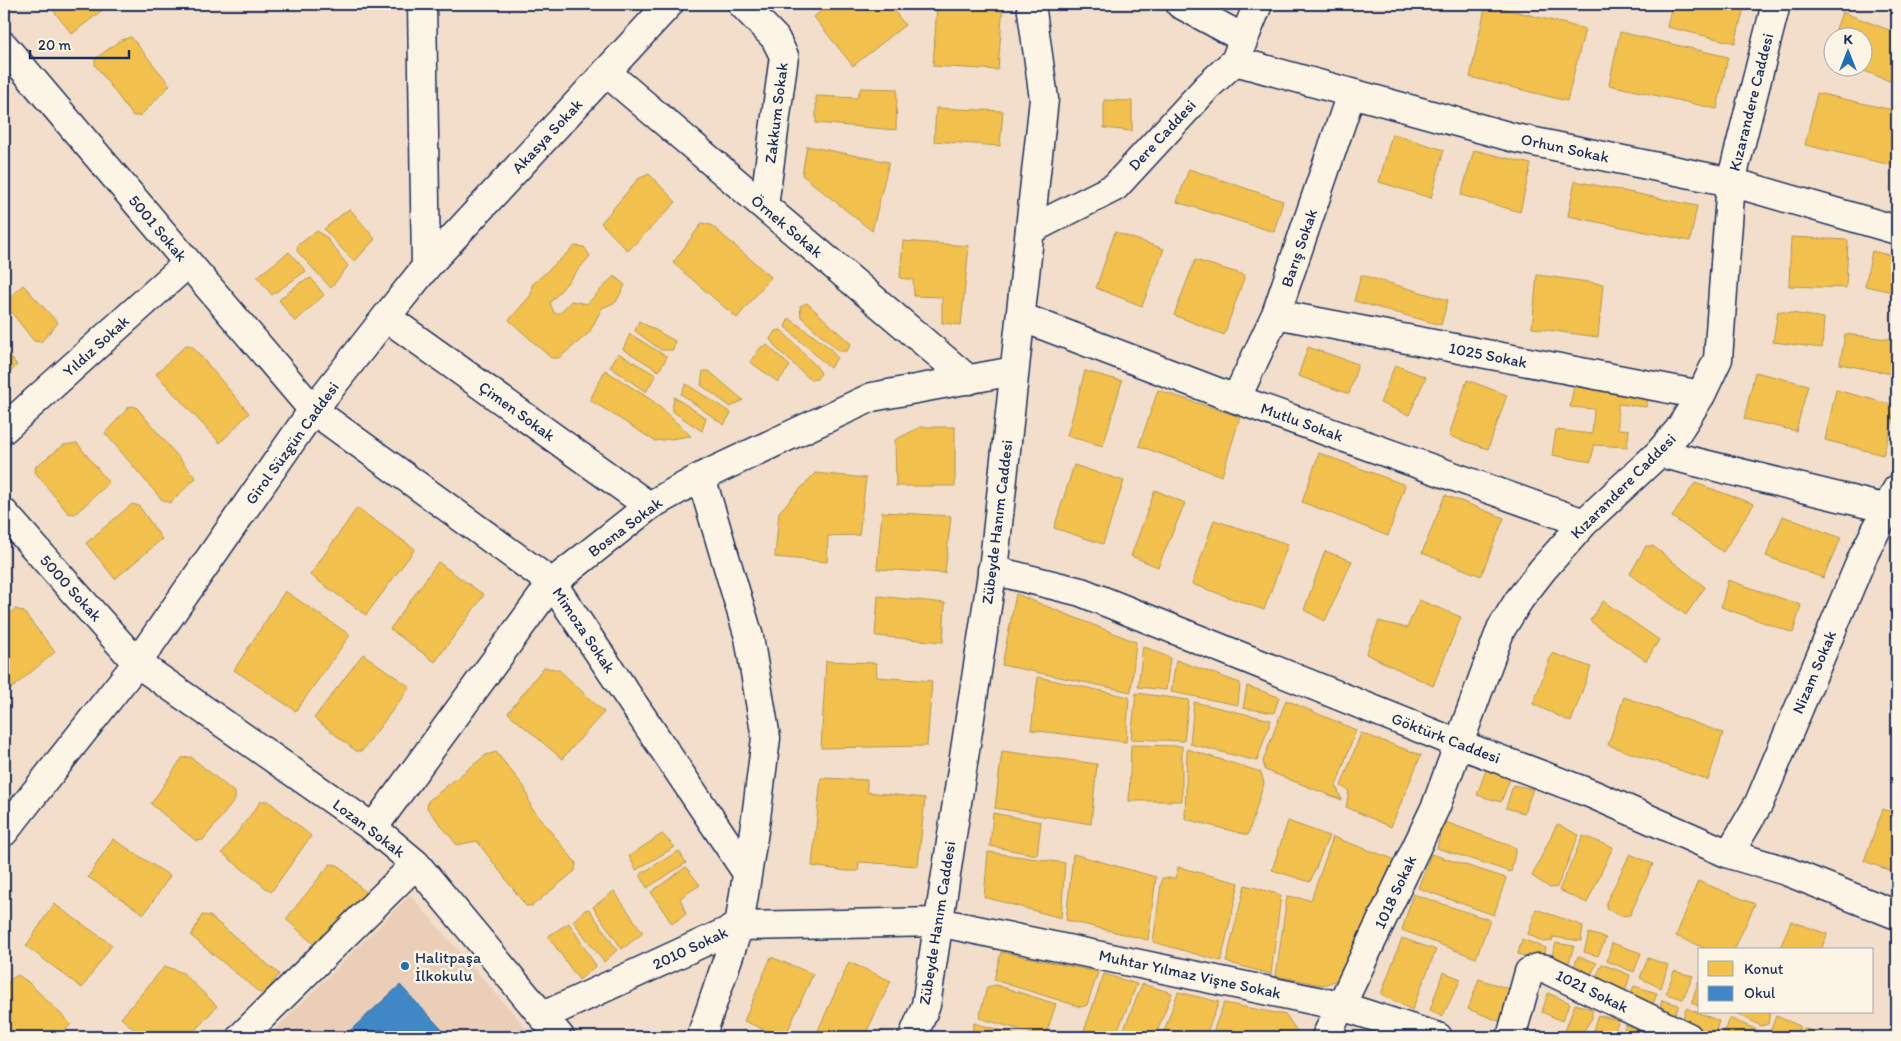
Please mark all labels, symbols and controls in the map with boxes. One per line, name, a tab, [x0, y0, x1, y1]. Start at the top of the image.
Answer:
scale bar	[30, 28, 129, 60]
north arrow	[1824, 28, 1874, 78]
street label: Kızarandere Caddesi	[1725, 31, 1777, 173]
text: K	[1844, 31, 1854, 48]
text: 20 m	[38, 36, 72, 54]
street label: Zakkum Sokak	[760, 61, 792, 165]
street label: Akasya Sokak	[508, 95, 586, 177]
street label: Dere Caddesi	[1124, 95, 1200, 175]
street label: Orhun Sokak	[1519, 129, 1611, 167]
street label: Örnek Sokak	[747, 190, 827, 262]
street label: 5001 Sokak	[125, 191, 191, 265]
street label: Barış Sokak	[1277, 206, 1321, 290]
street label: Yıldız Sokak	[59, 311, 133, 381]
street label: 1025 Sokak	[1447, 338, 1529, 372]
street label: Çimen Sokak	[475, 377, 559, 445]
street label: Girol Süzgün Caddesi	[241, 378, 343, 508]
street label: Mutlu Sokak	[1258, 398, 1346, 446]
street label: Kızarandere Caddesi	[1566, 429, 1680, 543]
street label: Zübeyde Hanım Caddesi	[977, 439, 1017, 605]
street label: Bosna Sokak	[584, 493, 666, 561]
street label: 5000 Sokak	[36, 551, 106, 625]
street label: Mimoza Sokak	[548, 584, 620, 677]
street label: Nizam Sokak	[1788, 627, 1840, 717]
street label: Göktürk Caddesi	[1389, 708, 1503, 768]
street label: Lozan Sokak	[329, 795, 409, 862]
street label: Zübeyde Hanım Caddesi	[915, 840, 959, 1006]
street label: 1018 Sokak	[1370, 852, 1420, 932]
street label: 2010 Sokak	[649, 922, 731, 974]
street label: Muhtar Yılmaz Vişne Sokak	[1097, 945, 1284, 1003]
place label: Halitpaşa İlkokulu	[415, 948, 482, 985]
legend	[1698, 948, 1874, 1014]
marker: Halitpaşa İlkokulu	[399, 960, 411, 972]
text: Konut	[1744, 960, 1784, 978]
street label: 1021 Sokak	[1553, 965, 1631, 1017]
text: Okul	[1744, 984, 1776, 1002]

